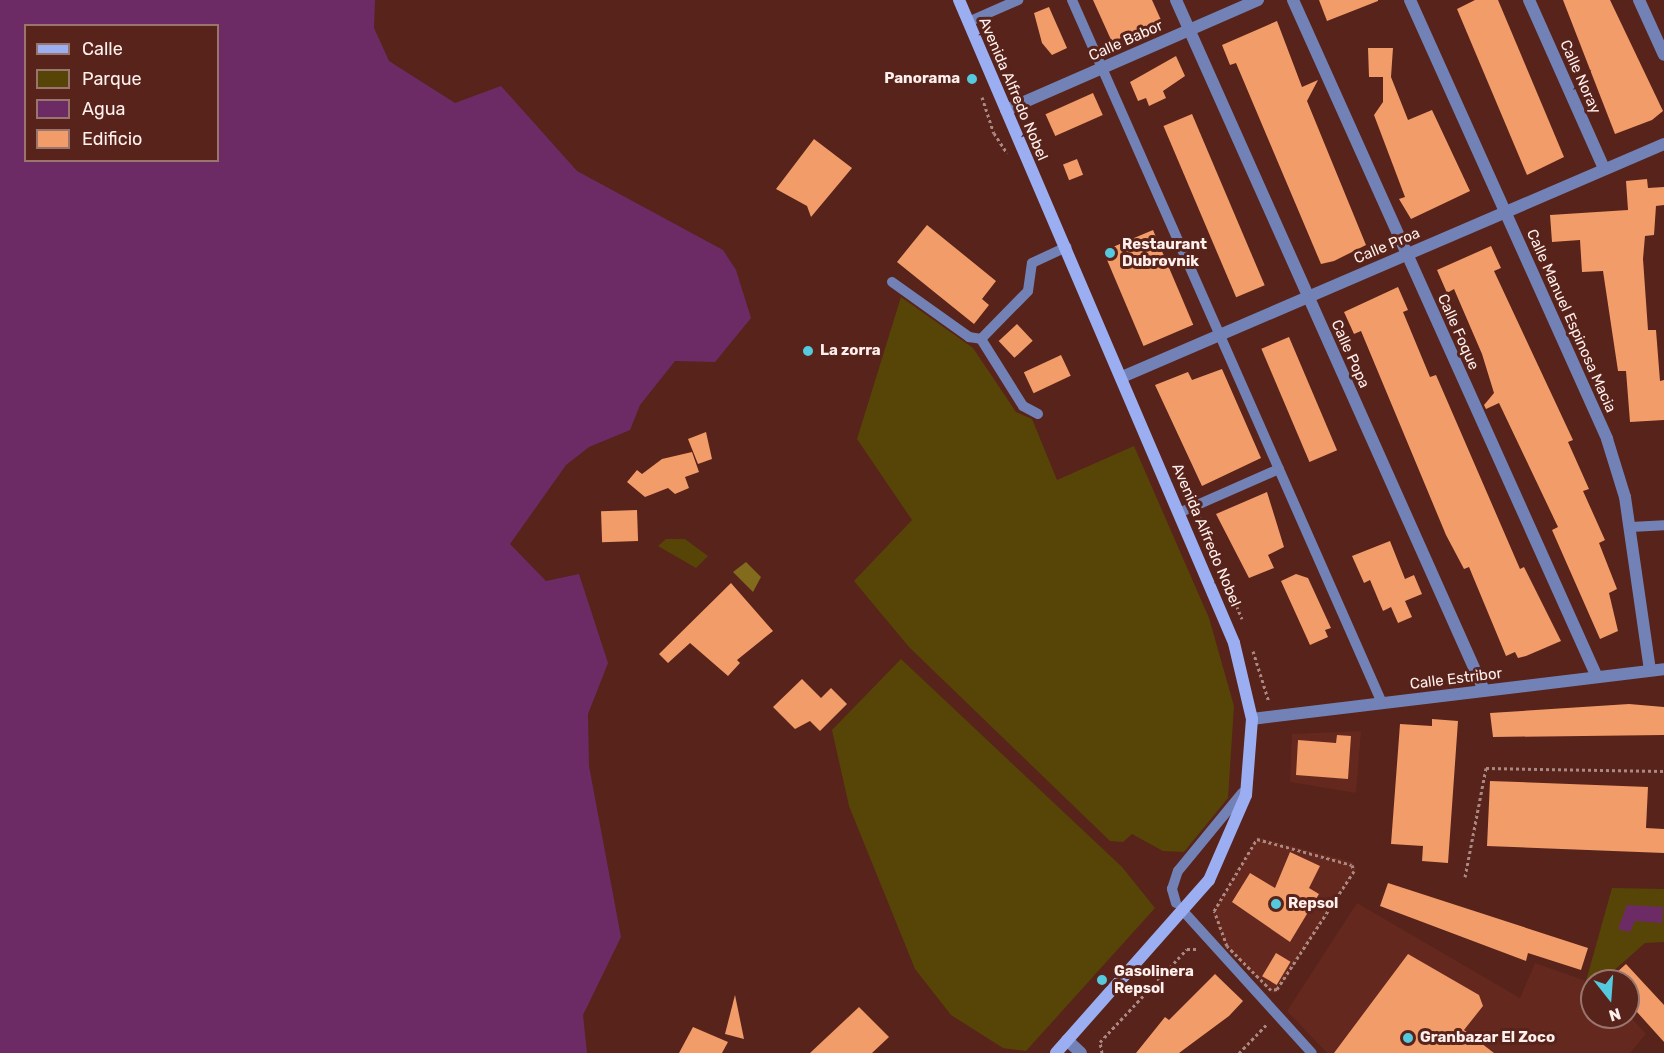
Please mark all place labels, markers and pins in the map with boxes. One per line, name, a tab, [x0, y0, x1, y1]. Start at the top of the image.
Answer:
place label: Panorama	[884, 70, 960, 88]
marker: Panorama	[965, 72, 979, 86]
place label: Restaurant Dubrovnik	[1122, 235, 1207, 270]
marker: Restaurant Dubrovnik	[1103, 246, 1117, 260]
place label: La zorra	[820, 342, 881, 360]
marker: La zorra	[801, 344, 815, 358]
place label: Repsol	[1288, 895, 1338, 913]
marker: Repsol	[1269, 897, 1283, 911]
place label: Gasolinera Repsol	[1114, 962, 1194, 997]
marker: Gasolinera Repsol	[1095, 973, 1109, 987]
place label: Granbazar El Zoco	[1420, 1029, 1555, 1047]
marker: Granbazar El Zoco	[1401, 1031, 1415, 1045]

